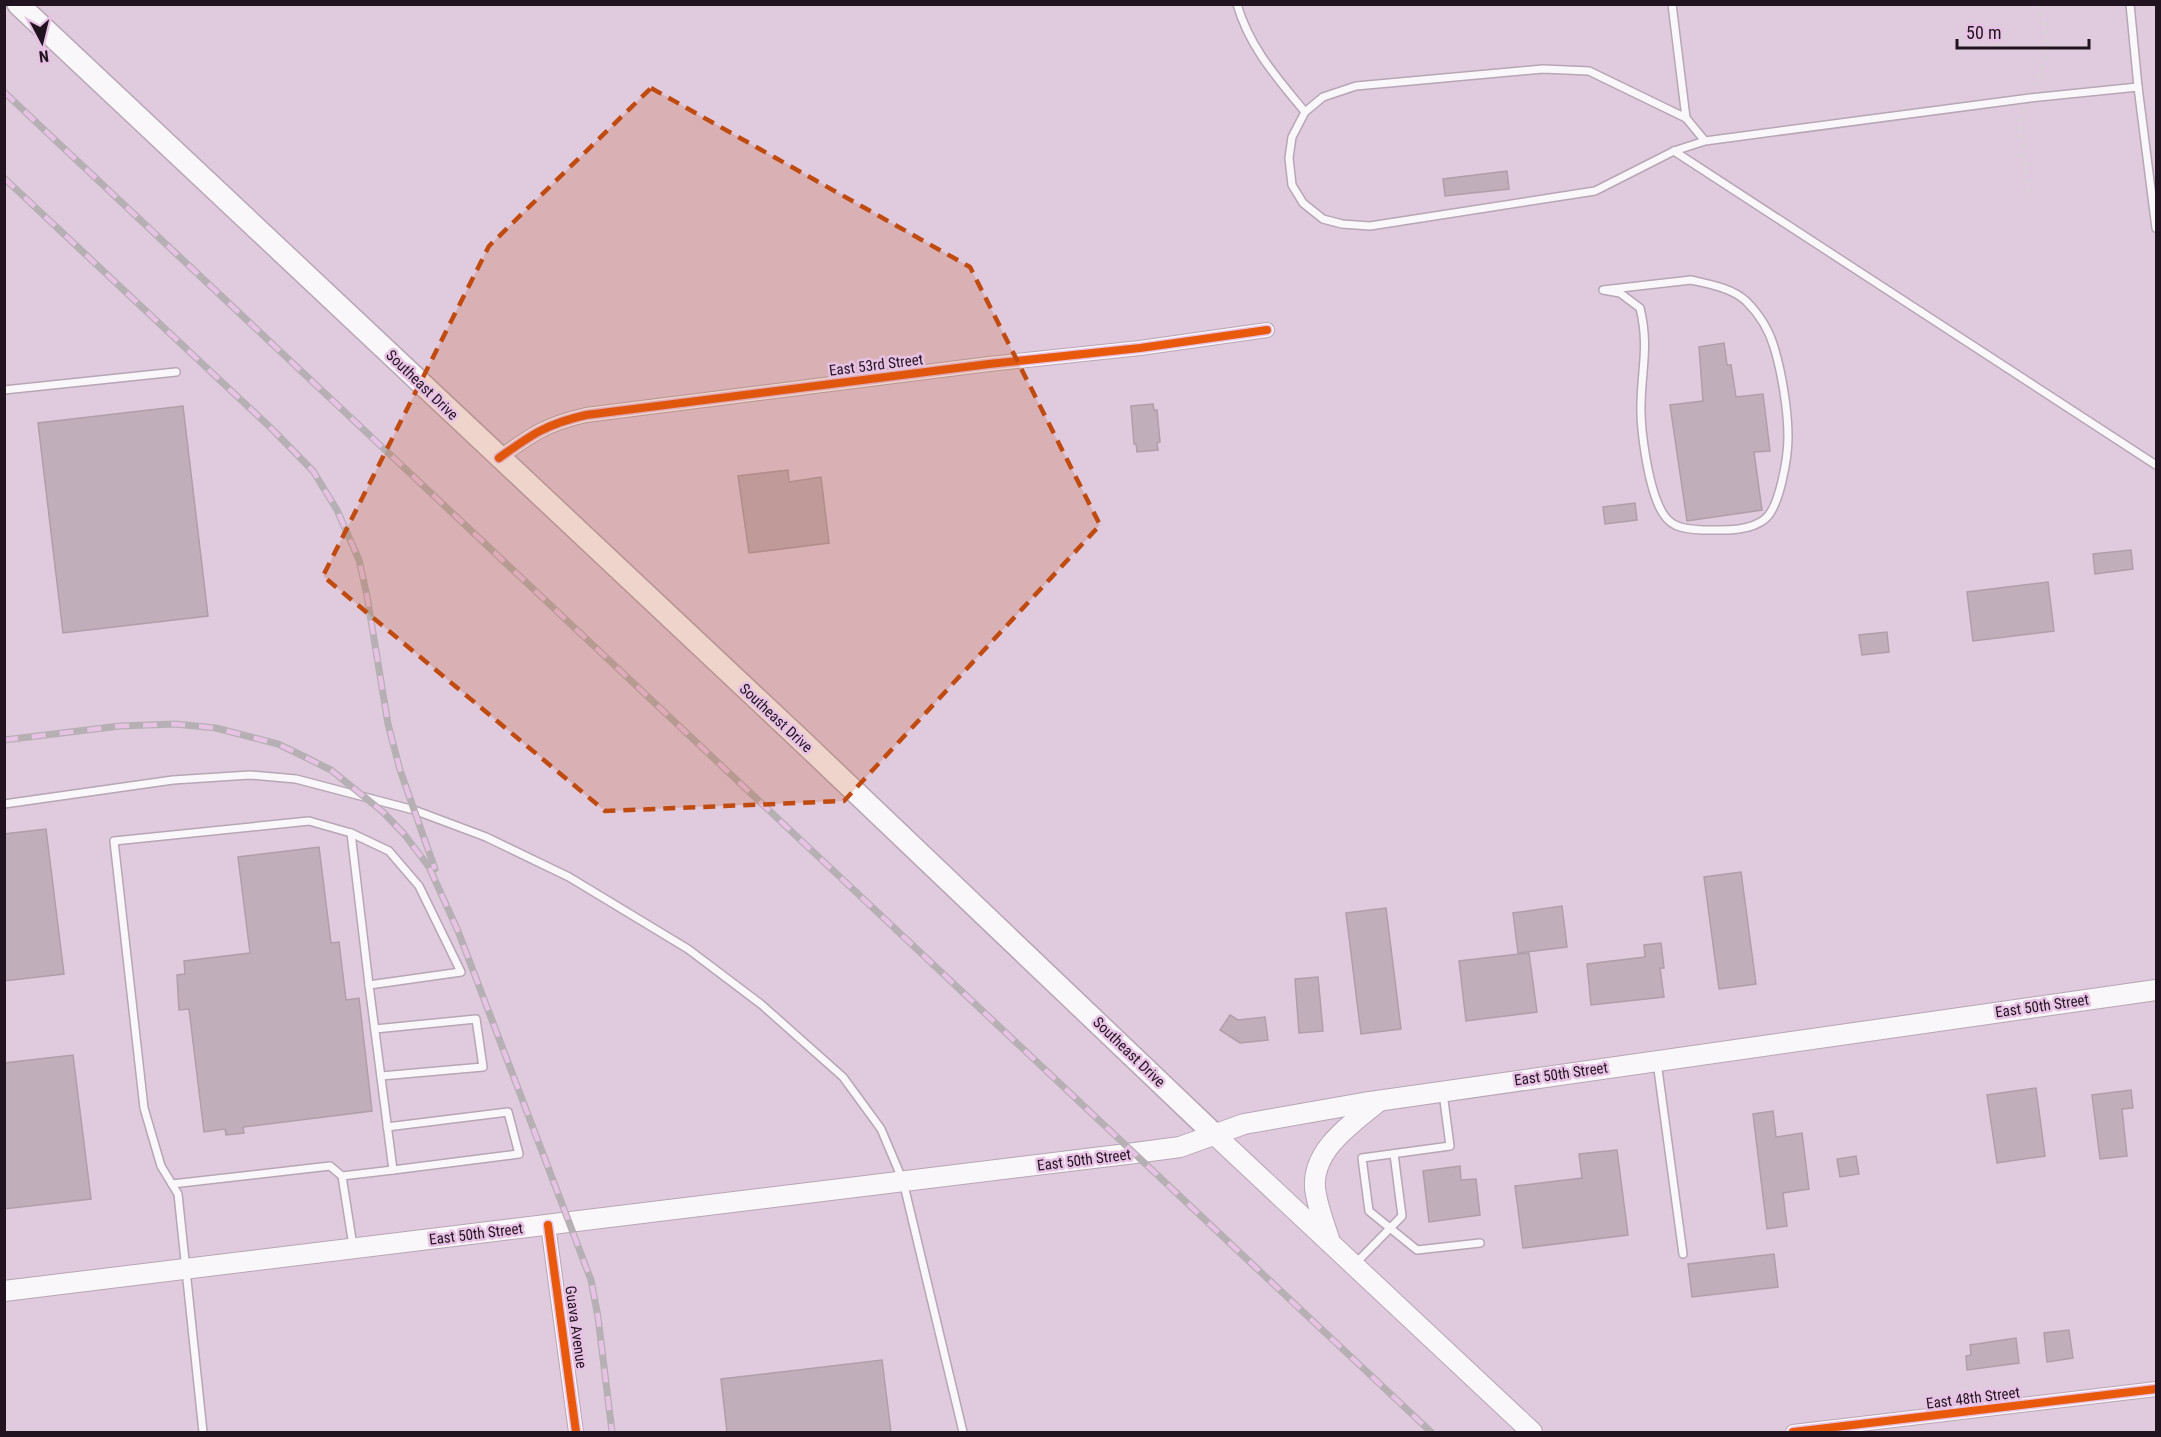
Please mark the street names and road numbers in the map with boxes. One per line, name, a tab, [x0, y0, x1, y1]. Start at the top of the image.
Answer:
street label: Southeast Drive	[382, 346, 462, 424]
street label: East 53rd Street	[828, 350, 924, 380]
street label: Southeast Drive	[736, 680, 816, 756]
street label: East 50th Street	[1994, 991, 2090, 1021]
street label: Southeast Drive	[1089, 1013, 1169, 1091]
street label: East 50th Street	[1513, 1059, 1609, 1089]
street label: East 50th Street	[1036, 1145, 1132, 1175]
street label: East 50th Street	[428, 1219, 524, 1249]
street label: Guava Avenue	[561, 1284, 591, 1370]
street label: East 48th Street	[1925, 1383, 2021, 1413]

